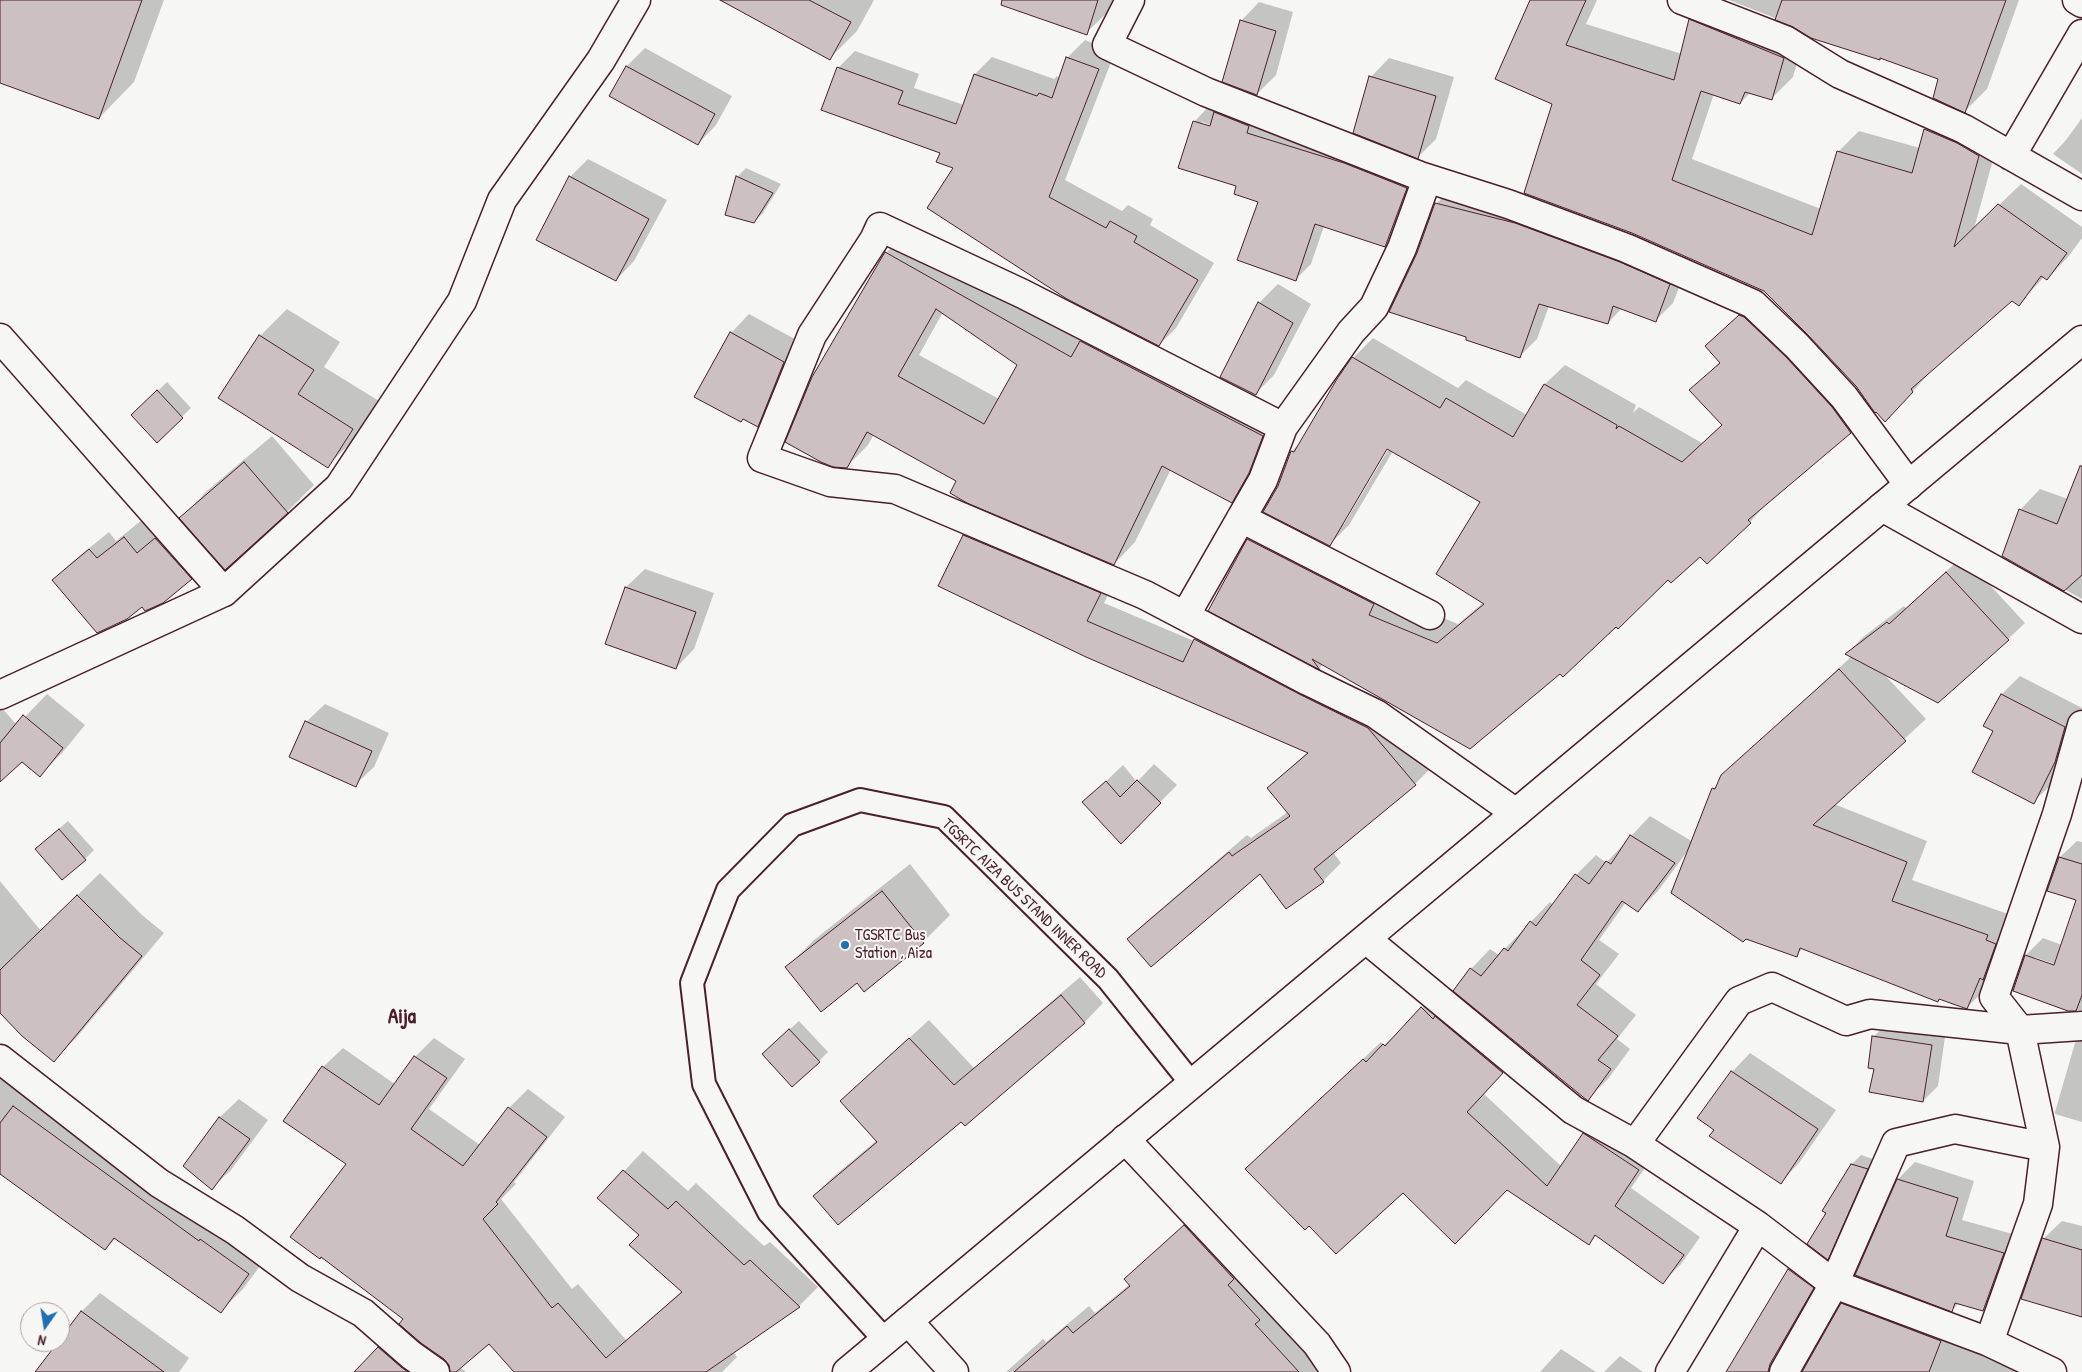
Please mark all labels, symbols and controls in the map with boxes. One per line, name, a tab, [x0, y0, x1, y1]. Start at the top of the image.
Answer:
street label: TGSRTC AIZA BUS STAND INNER ROAD	[938, 815, 1110, 983]
place label: TGSRTC Bus Station , Aiza	[855, 926, 932, 964]
marker: TGSRTC Bus Station , Aiza	[839, 939, 851, 951]
district label: Aija	[388, 1004, 416, 1030]
north arrow	[20, 1302, 70, 1352]
text: N	[36, 1331, 48, 1351]

